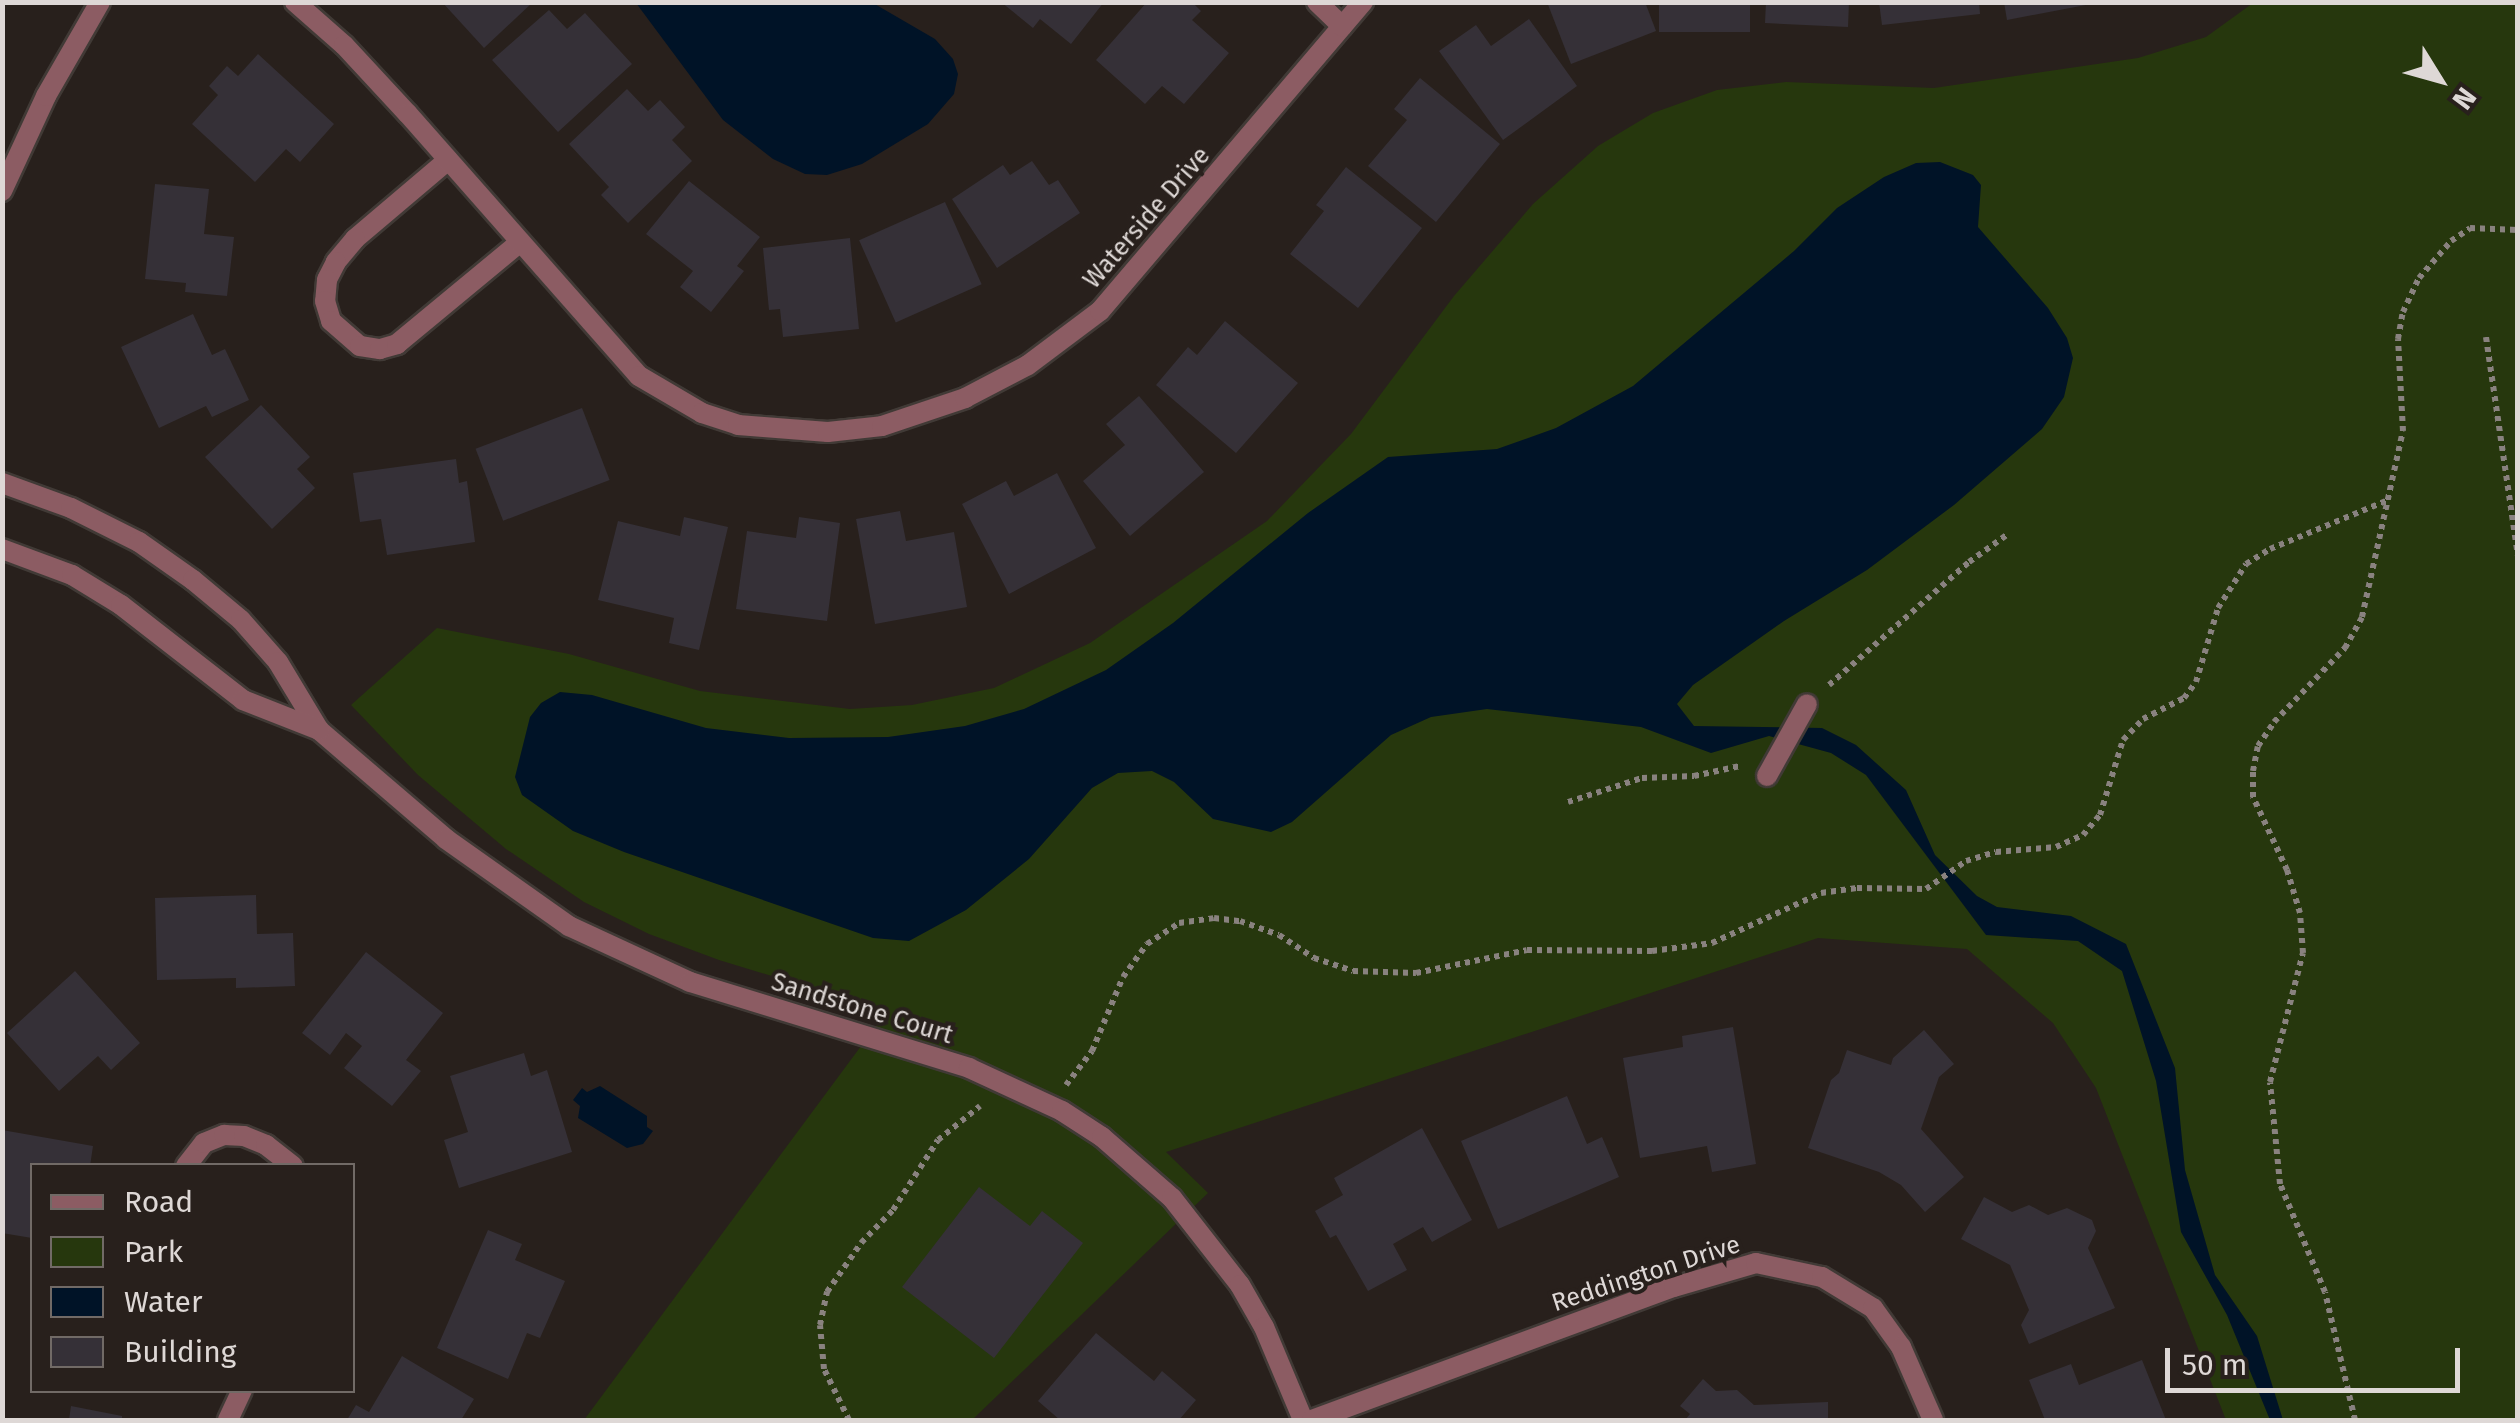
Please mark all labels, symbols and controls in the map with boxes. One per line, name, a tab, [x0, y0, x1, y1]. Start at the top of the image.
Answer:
north arrow	[2390, 30, 2490, 130]
text: N	[2446, 81, 2483, 116]
street label: Waterside Drive	[1077, 141, 1217, 295]
street label: Sandstone Court	[768, 967, 956, 1051]
legend	[30, 1163, 355, 1393]
text: Road	[124, 1184, 193, 1220]
street label: Reddington Drive	[1548, 1229, 1744, 1319]
text: Park	[124, 1234, 183, 1270]
text: Water	[124, 1284, 203, 1320]
scale bar	[2170, 1328, 2465, 1390]
text: Building	[124, 1334, 236, 1370]
text: 50 m	[2182, 1347, 2247, 1383]

